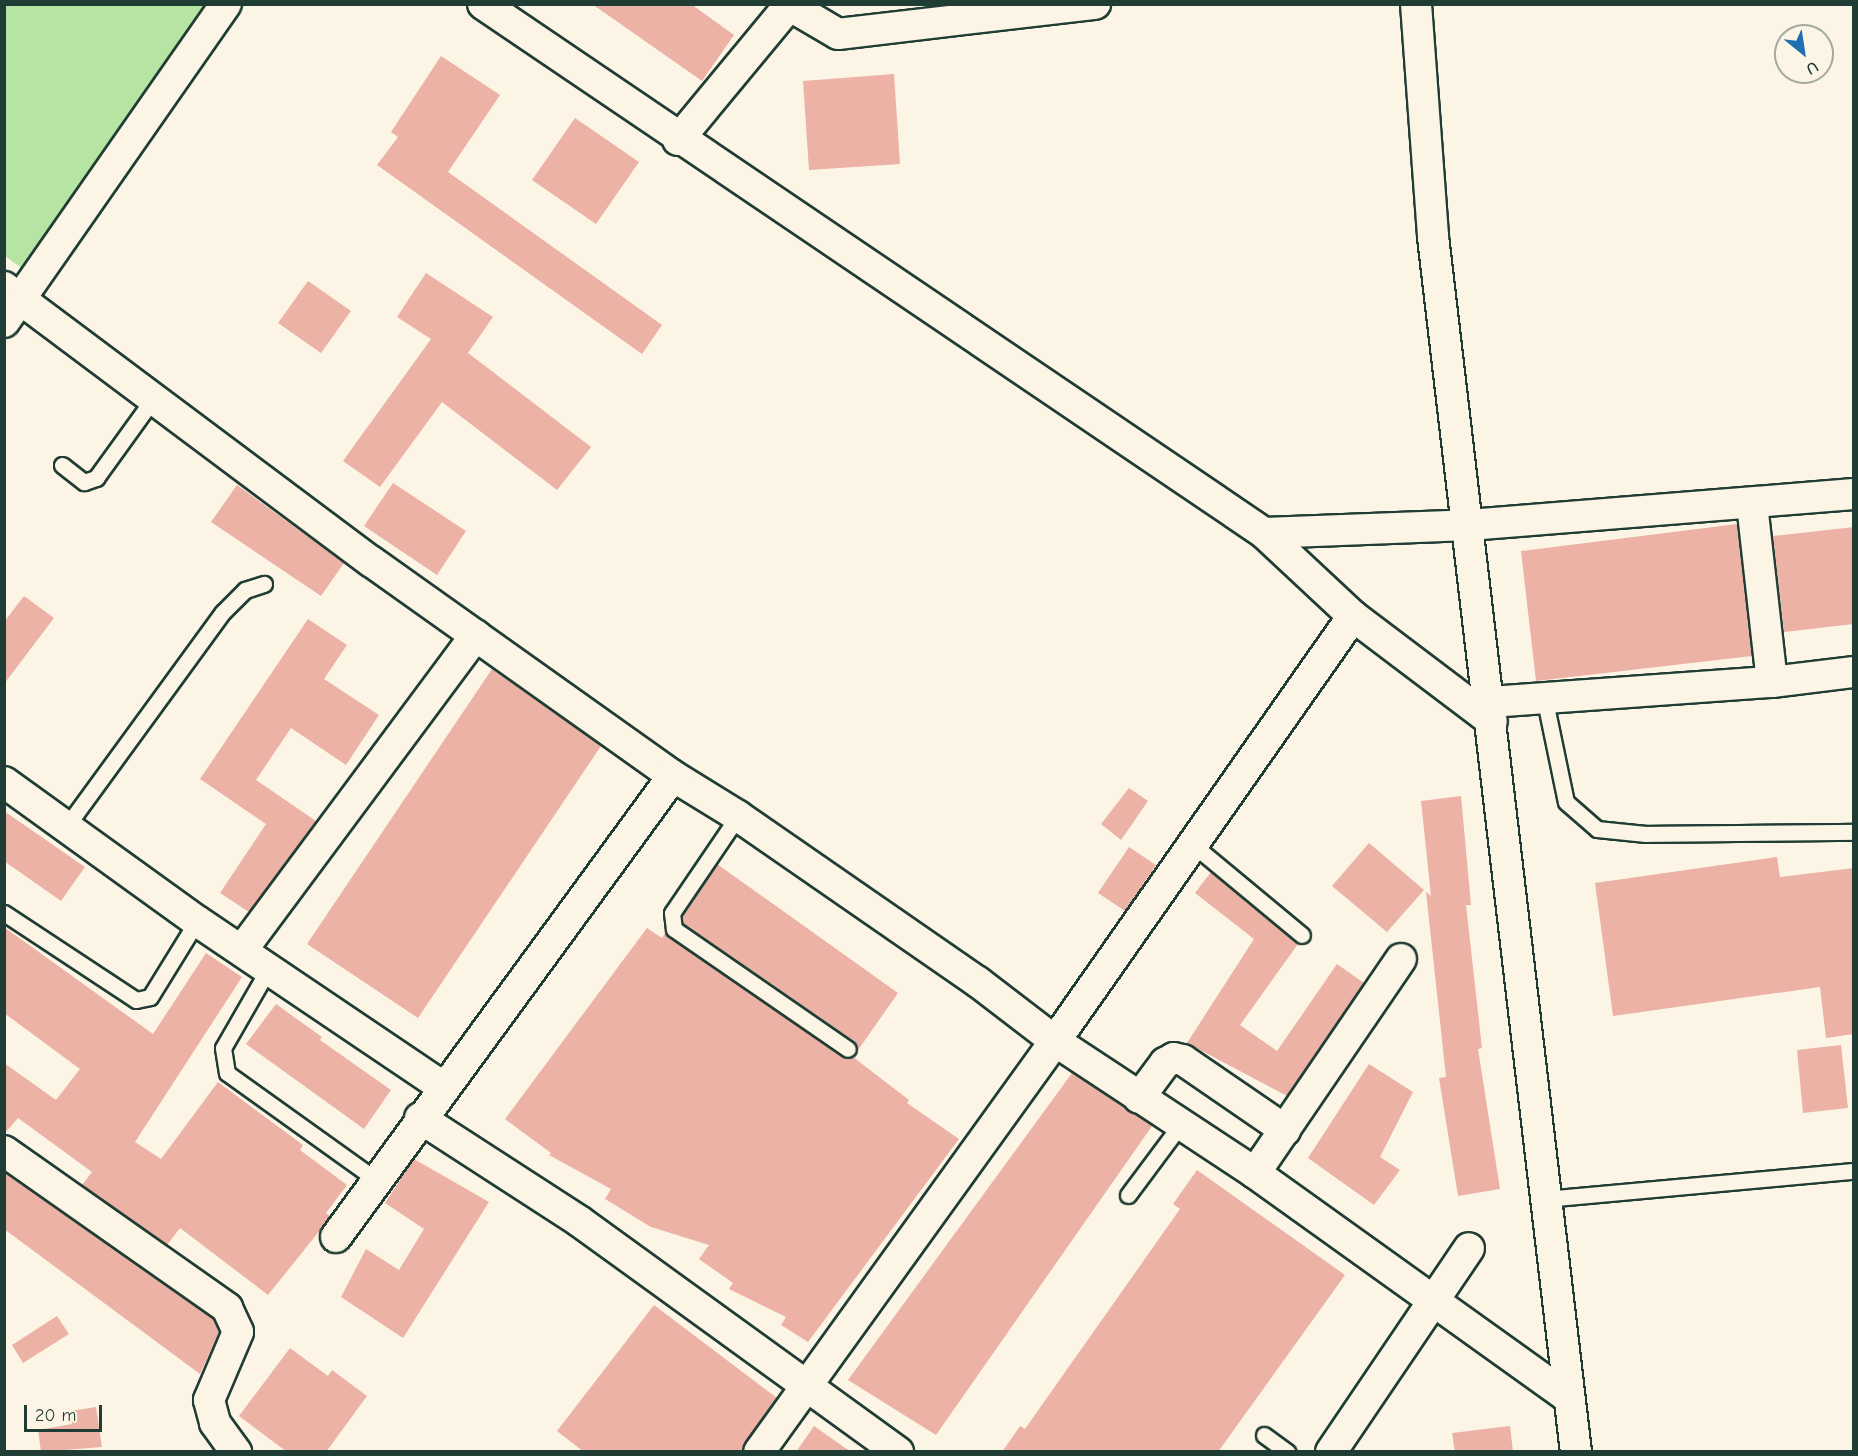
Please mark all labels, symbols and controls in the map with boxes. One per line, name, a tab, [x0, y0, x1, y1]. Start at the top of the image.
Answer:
north arrow	[1774, 24, 1834, 84]
text: U	[1803, 57, 1821, 78]
scale bar	[27, 1393, 105, 1431]
text: 20 m	[35, 1405, 76, 1426]

